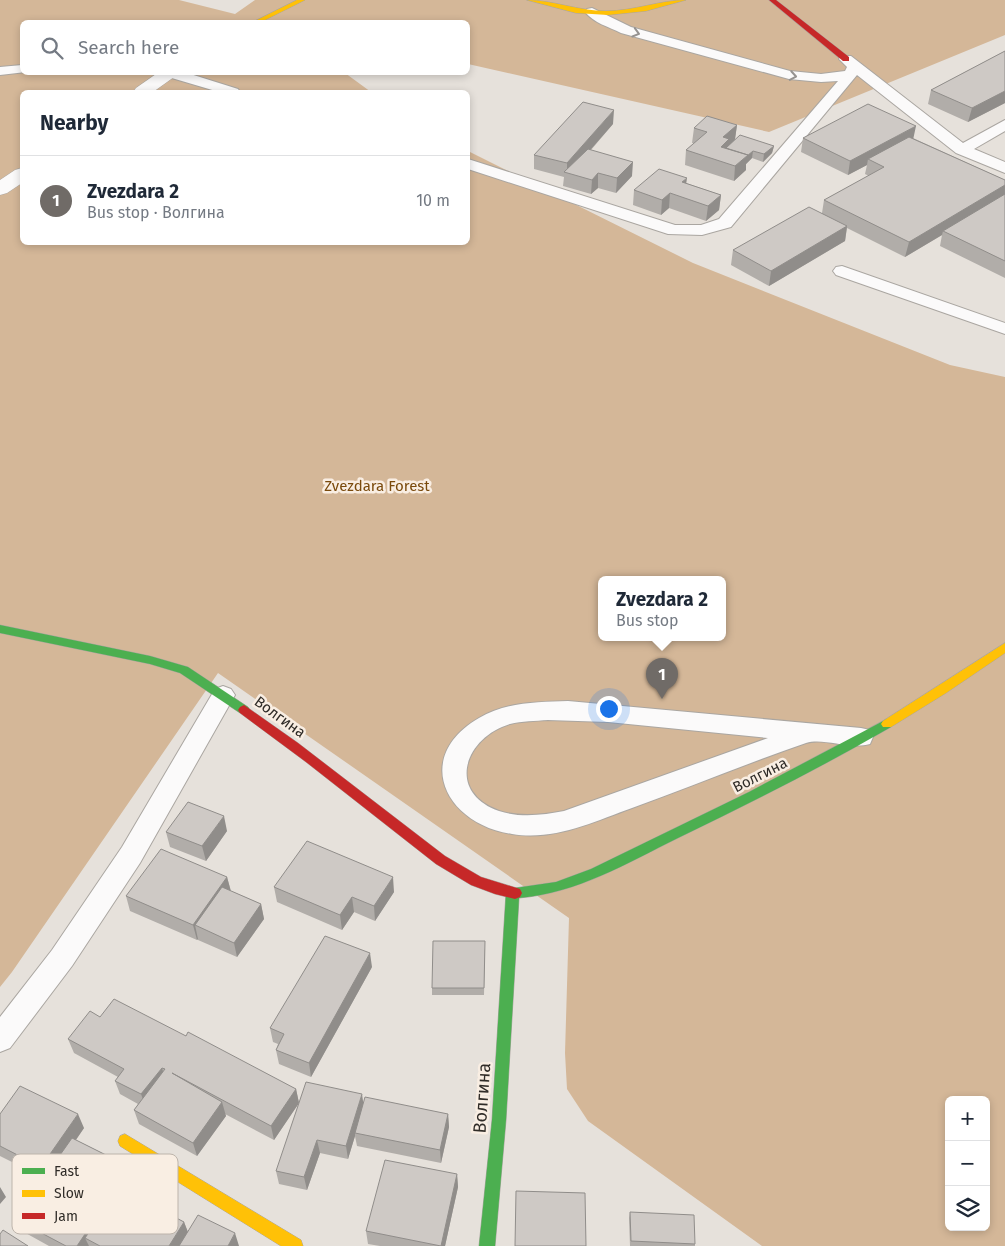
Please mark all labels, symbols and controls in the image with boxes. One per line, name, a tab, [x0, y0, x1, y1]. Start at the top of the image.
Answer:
search box	[20, 20, 470, 75]
one-way arrow	[631, 27, 639, 37]
icon: search	[38, 34, 66, 62]
text: Search here	[78, 36, 179, 59]
one-way arrow	[788, 70, 797, 80]
text: Nearby	[40, 110, 108, 136]
text: Zvezdara 2	[87, 180, 179, 203]
text: 1	[52, 191, 60, 210]
text: 10 m	[416, 191, 450, 210]
text: Bus stop · Волгина	[87, 203, 225, 222]
park label: Zvezdara Forest	[324, 477, 430, 495]
popup	[598, 576, 726, 641]
text: Zvezdara 2	[616, 588, 708, 611]
text: Bus stop	[616, 611, 679, 630]
pin: 1	[646, 658, 678, 699]
street label: Волгина	[251, 692, 309, 742]
your location	[596, 696, 622, 722]
street label: Волгина	[730, 754, 790, 796]
street label: Волгина	[469, 1062, 495, 1134]
map controls	[945, 1096, 990, 1231]
button: +	[945, 1096, 990, 1141]
button: −	[945, 1141, 990, 1186]
legend	[12, 1154, 178, 1234]
text: Fast	[54, 1163, 80, 1180]
text: Slow	[54, 1185, 84, 1202]
button: layers	[945, 1186, 990, 1231]
text: Jam	[54, 1208, 78, 1225]

